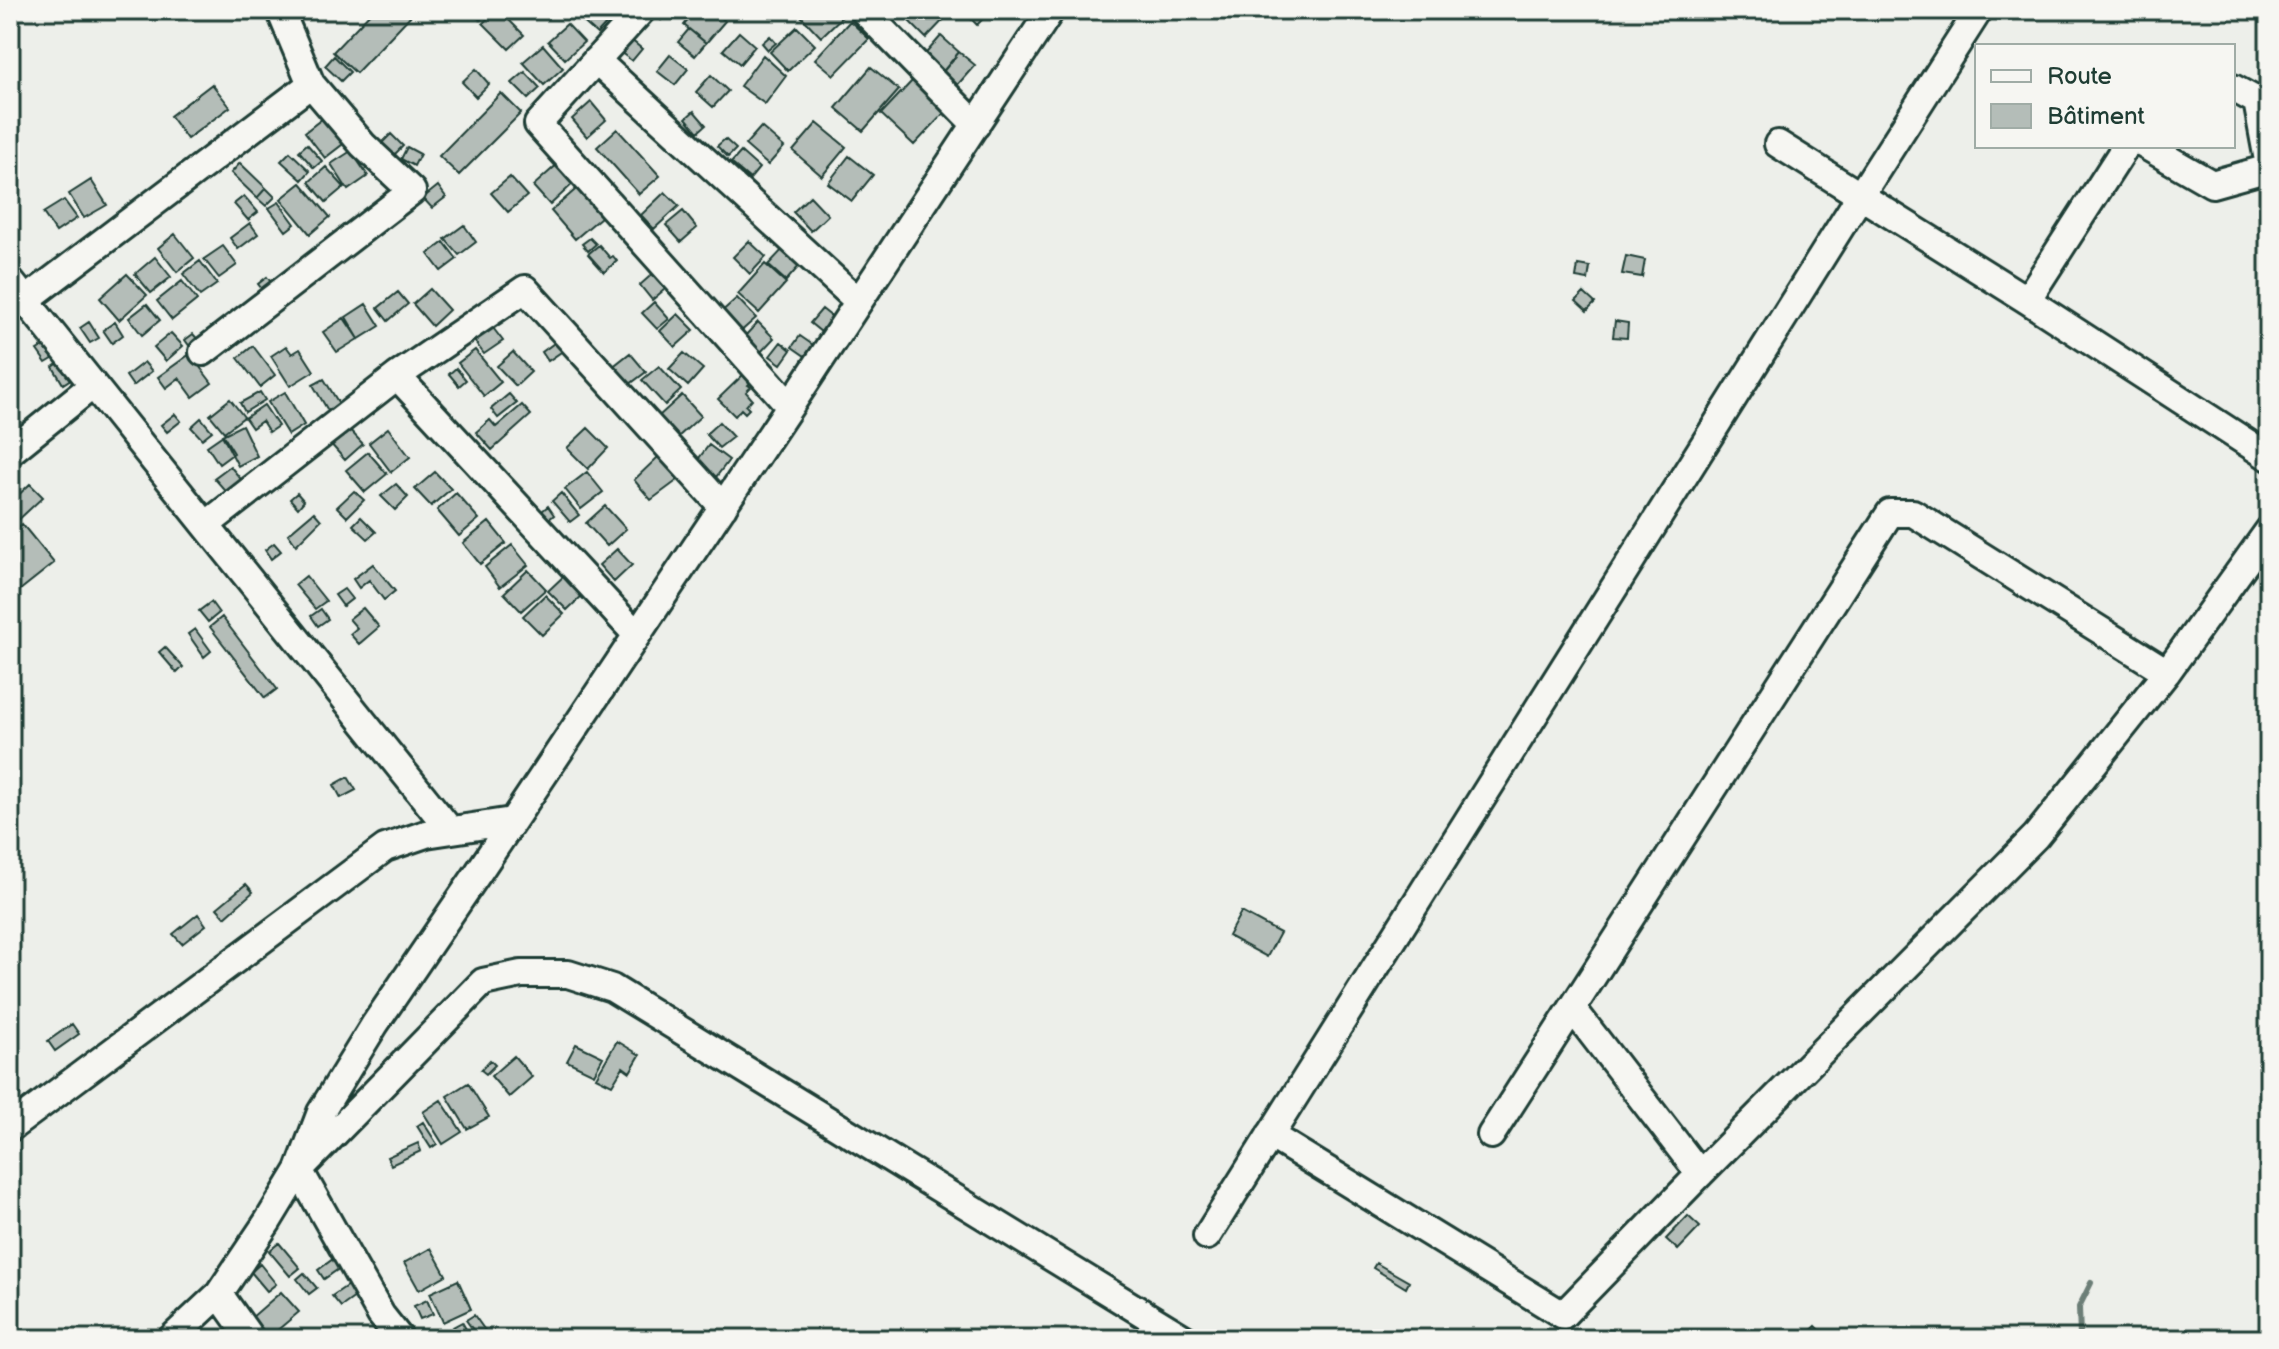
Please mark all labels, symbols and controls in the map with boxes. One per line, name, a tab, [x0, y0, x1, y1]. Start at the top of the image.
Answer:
legend	[1975, 44, 2235, 148]
text: Route	[2047, 62, 2112, 91]
text: Bâtiment	[2047, 102, 2146, 131]

